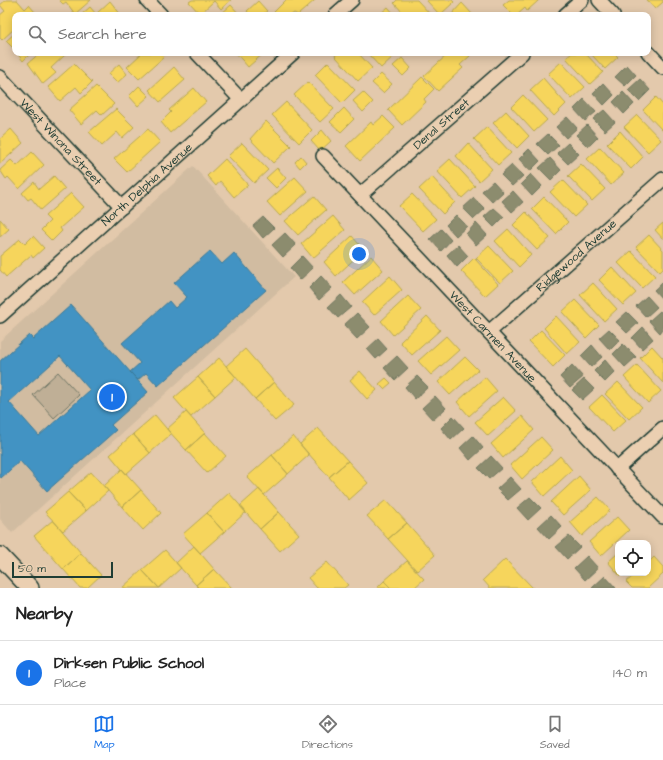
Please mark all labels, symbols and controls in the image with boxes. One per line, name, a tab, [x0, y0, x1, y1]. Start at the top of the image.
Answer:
search box	[12, 12, 651, 56]
icon: search	[26, 23, 48, 45]
text: Search here	[58, 24, 147, 45]
street label: Denal Street	[409, 94, 473, 153]
street label: West Winona Street	[16, 95, 106, 189]
street label: North Delphia Avenue	[97, 139, 196, 230]
street label: Ridgewood Avenue	[532, 215, 621, 296]
your location	[349, 244, 369, 264]
street label: West Carmen Avenue	[446, 287, 541, 387]
pin: 1	[99, 382, 125, 412]
map controls	[615, 540, 651, 576]
button: locate	[615, 540, 651, 576]
scale bar	[12, 560, 113, 579]
text: 50 m	[18, 561, 46, 576]
text: Nearby	[16, 602, 73, 626]
text: Dirksen Public School	[54, 653, 204, 674]
text: 1	[28, 664, 30, 682]
text: 140 m	[613, 664, 647, 682]
text: Place	[54, 674, 86, 692]
tab: Map	[93, 713, 115, 752]
tab: Directions	[302, 713, 353, 752]
tab: Saved	[540, 713, 570, 752]

